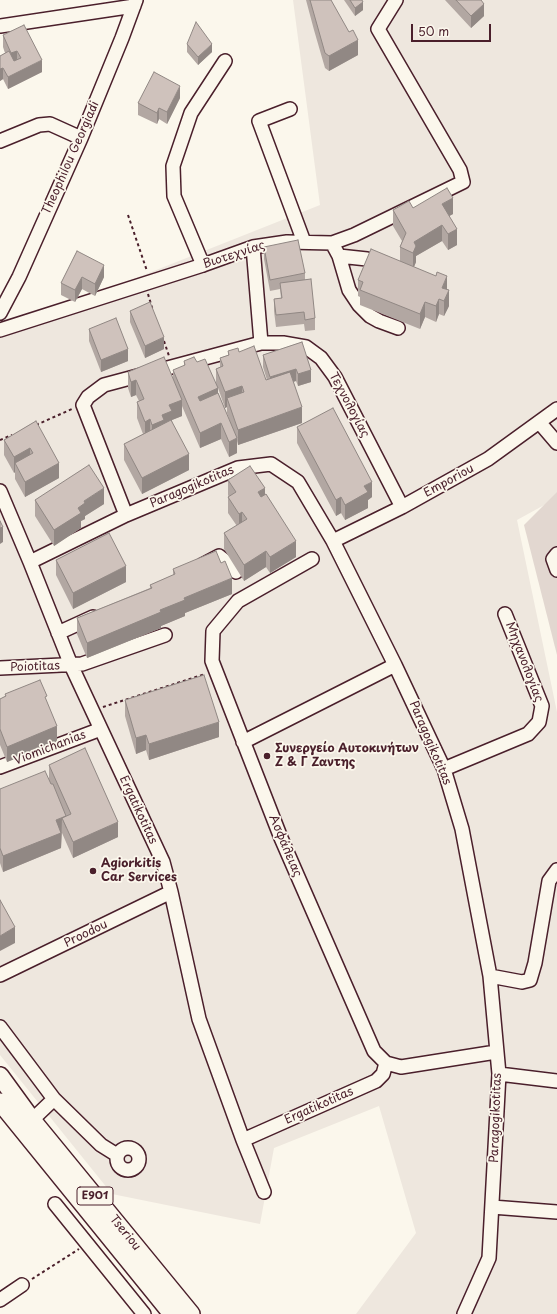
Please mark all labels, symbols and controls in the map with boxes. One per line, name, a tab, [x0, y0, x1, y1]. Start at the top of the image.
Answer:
scale bar	[413, 16, 493, 42]
text: 50 m	[418, 22, 449, 40]
street label: Theophilou Georgiadi	[39, 99, 103, 217]
street label: Βιοτεχνίας	[201, 238, 267, 272]
street label: Τεχνολογίας	[326, 370, 372, 440]
street label: Emporiou	[422, 461, 476, 501]
street label: Paragogikotitas	[148, 463, 236, 511]
street label: Μηχανολογίας	[502, 620, 546, 704]
street label: Poiotitas	[10, 659, 60, 675]
street label: Paragogikotitas	[406, 699, 454, 787]
street label: Viomichanias	[12, 728, 88, 768]
place label: Συνεργείο Αυτοκινήτων Ζ & Γ Ζαντης	[275, 742, 419, 770]
marker: Συνεργείο Αυτοκινήτων Ζ & Γ Ζαντης	[262, 751, 272, 761]
street label: Ergatikotitas	[116, 774, 160, 846]
street label: Ασφάλειας	[265, 813, 305, 879]
place label: Agiorkitis Car Services	[101, 857, 177, 885]
marker: Agiorkitis Car Services	[88, 866, 98, 876]
street label: Proodou	[62, 917, 110, 951]
street label: Paragogikotitas	[487, 1073, 505, 1163]
street label: Ergatikotitas	[282, 1084, 356, 1128]
road number: E901	[77, 1187, 113, 1205]
street label: Tseriou	[106, 1212, 144, 1254]

